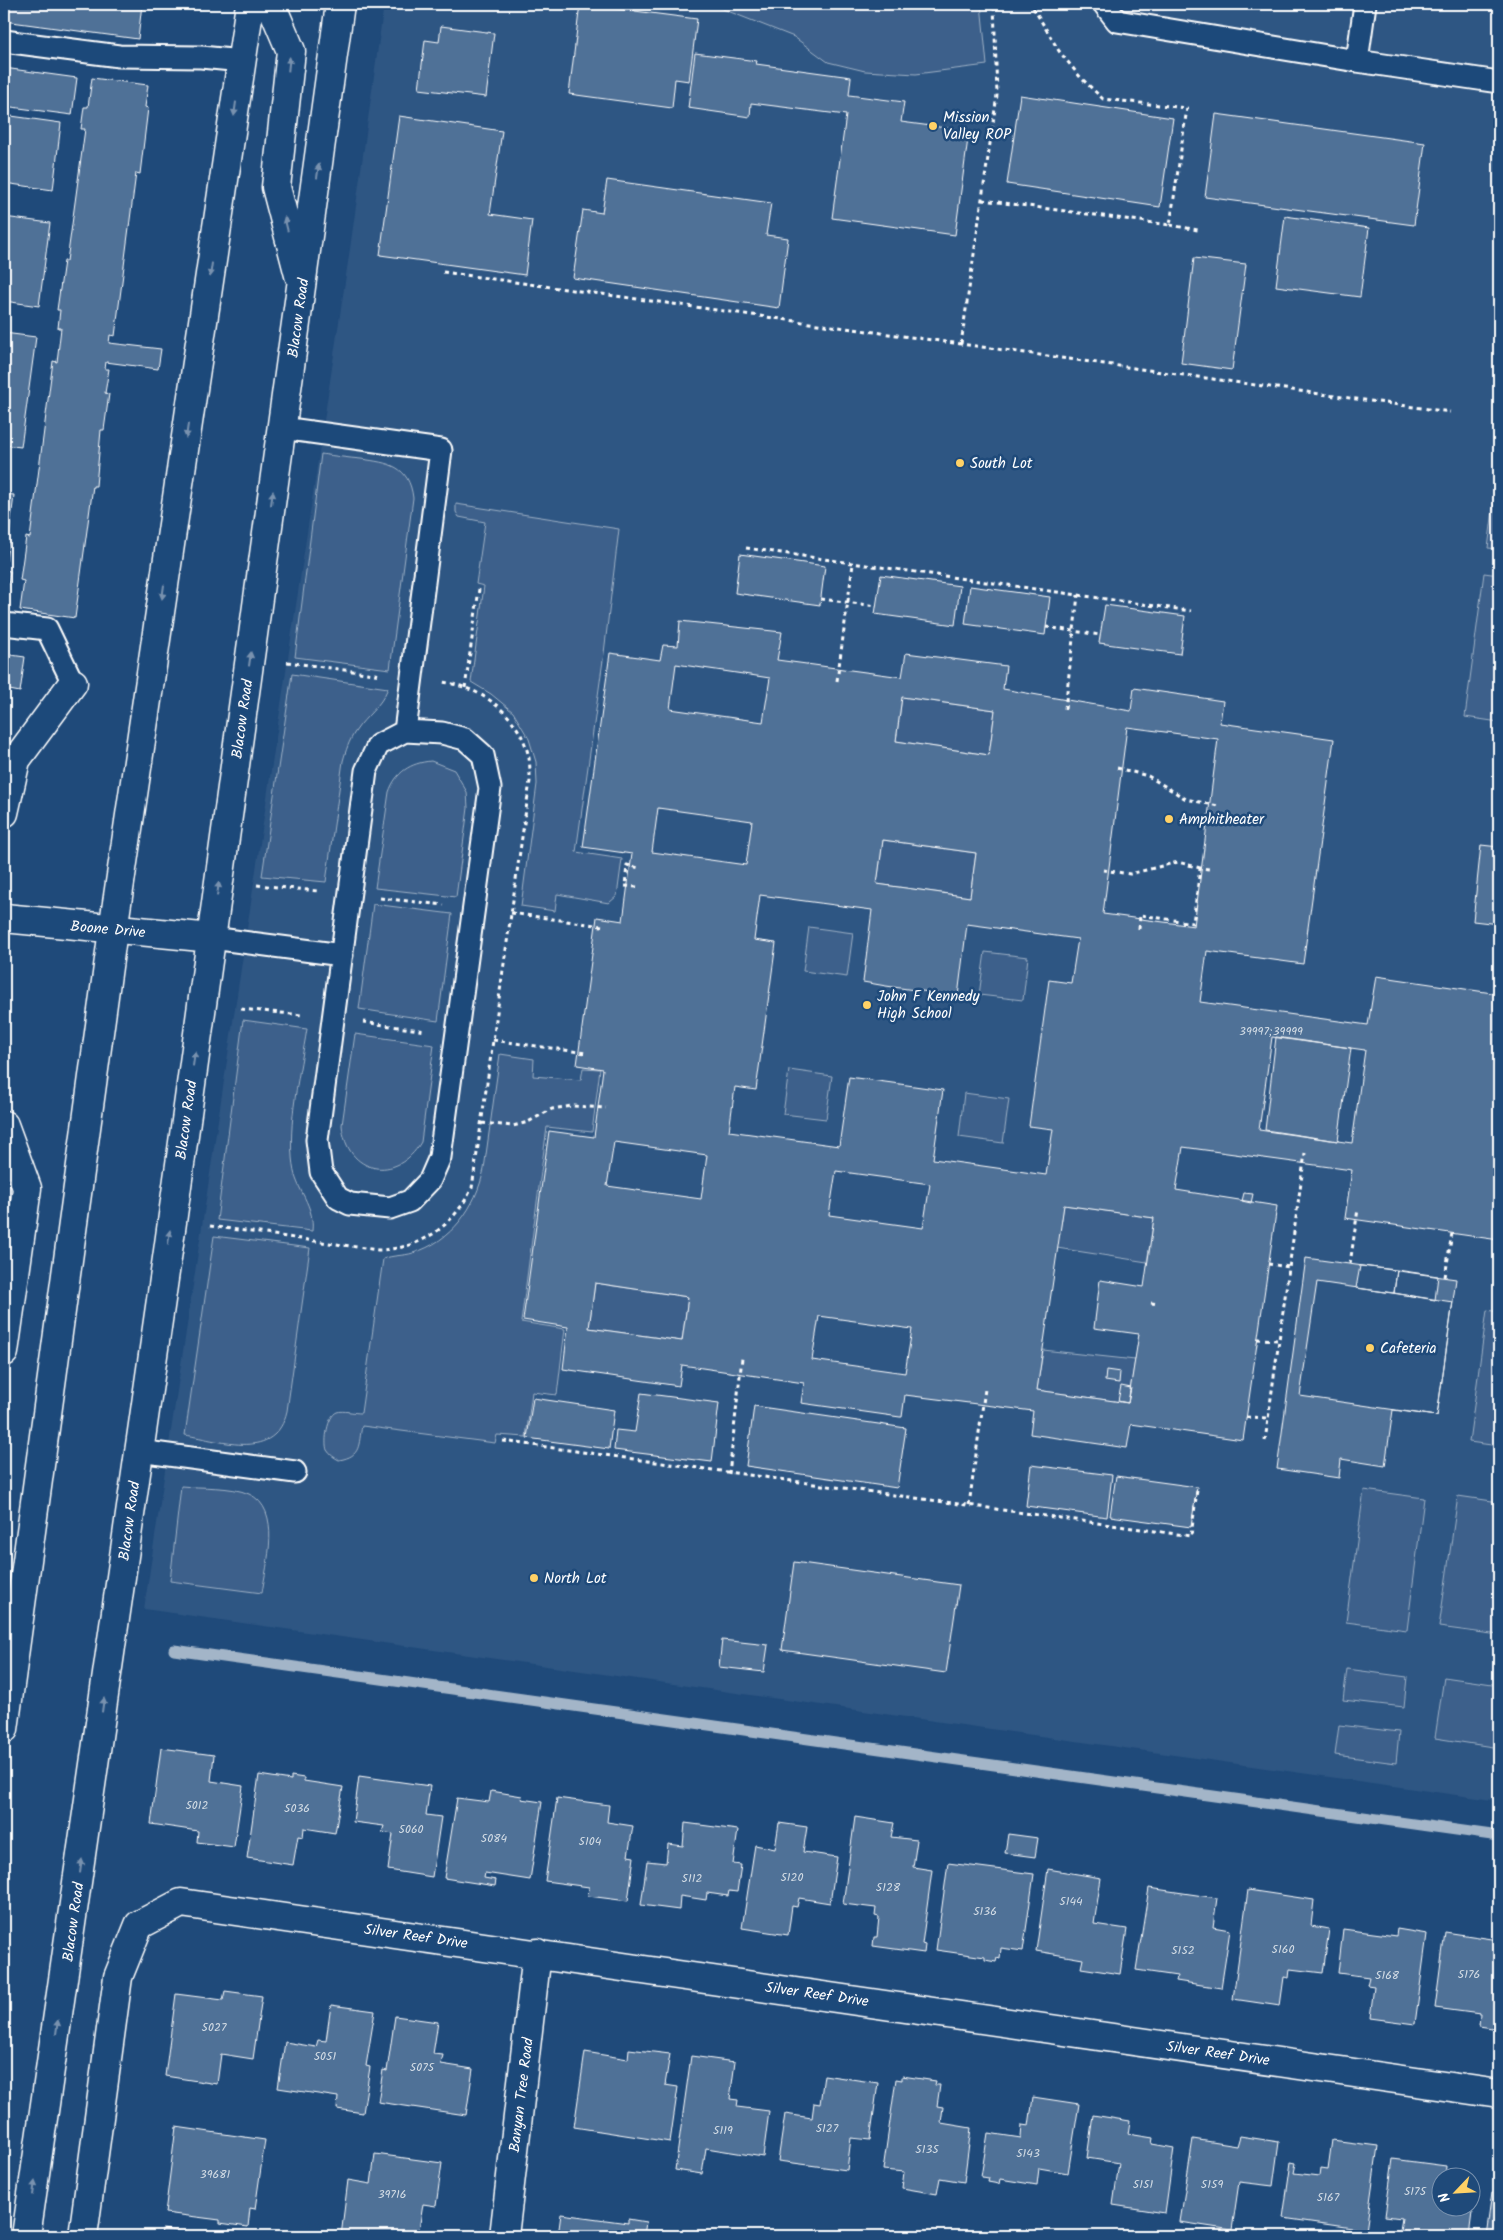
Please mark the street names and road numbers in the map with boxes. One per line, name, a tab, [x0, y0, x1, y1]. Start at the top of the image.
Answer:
street label: Blacow Road	[282, 276, 317, 359]
street label: Blacow Road	[226, 677, 261, 760]
street label: Boone Drive	[69, 915, 147, 945]
street label: Blacow Road	[170, 1078, 205, 1161]
street label: Blacow Road	[113, 1479, 148, 1562]
street label: Blacow Road	[57, 1880, 92, 1963]
street label: Silver Reef Drive	[362, 1918, 470, 1956]
street label: Silver Reef Drive	[763, 1976, 871, 2014]
street label: Silver Reef Drive	[1164, 2035, 1272, 2073]
street label: Banyan Tree Road	[503, 2036, 541, 2154]

